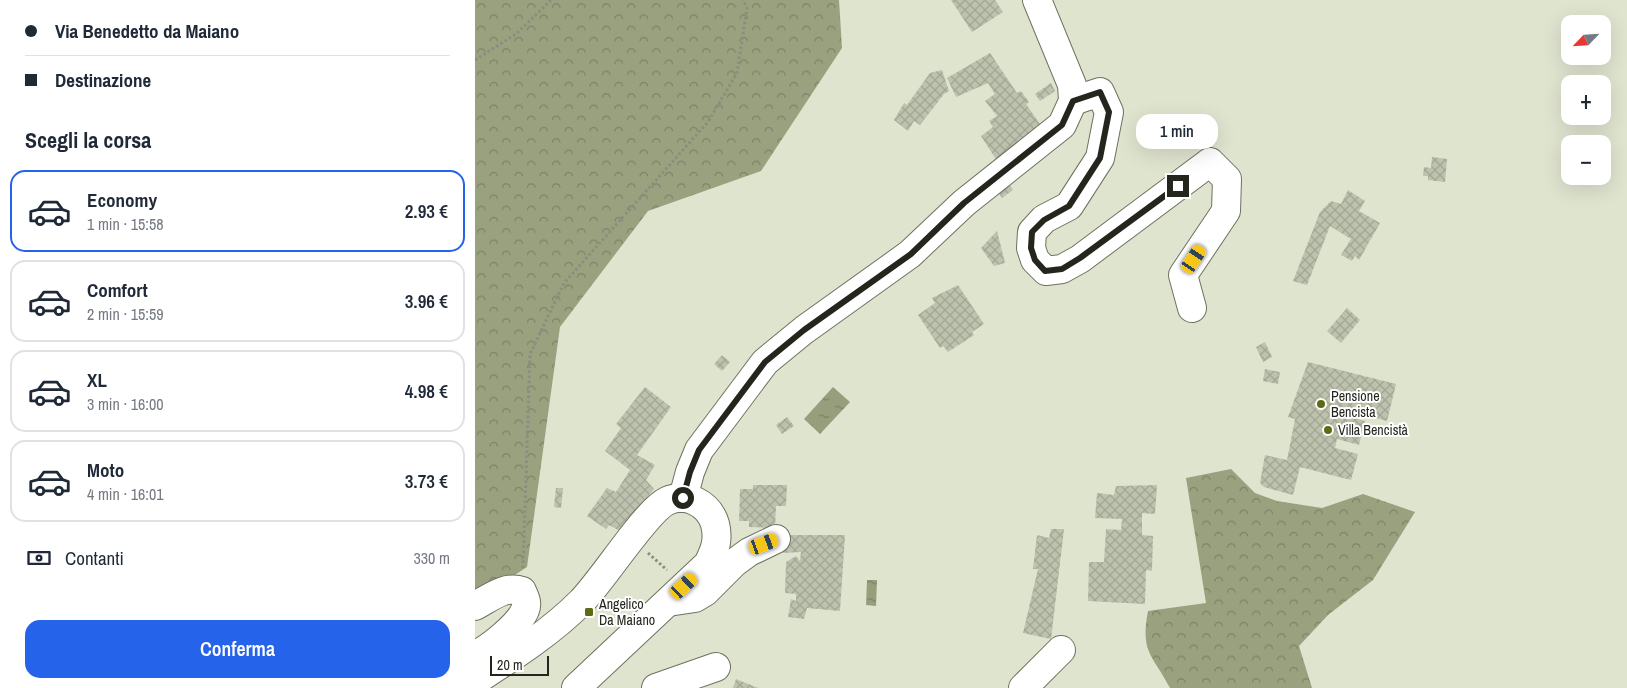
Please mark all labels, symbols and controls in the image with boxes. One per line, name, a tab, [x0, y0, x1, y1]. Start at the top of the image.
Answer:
north arrow	[1561, 15, 1611, 65]
map controls	[1561, 15, 1611, 185]
text: Via Benedetto da Maiano	[55, 18, 239, 44]
text: Destinazione	[55, 67, 151, 93]
button: +	[1561, 75, 1611, 125]
callout: 1 min	[1137, 114, 1219, 148]
text: 1 min	[1160, 120, 1194, 142]
text: Scegli la corsa	[25, 125, 151, 155]
button: −	[1561, 135, 1611, 185]
route end	[1167, 175, 1189, 197]
text: Economy	[87, 187, 157, 213]
icon: car	[27, 189, 72, 234]
text: 2.93 €	[405, 198, 448, 224]
text: 1 min · 15:58	[87, 213, 164, 235]
car	[1179, 242, 1208, 276]
text: Comfort	[87, 277, 148, 303]
icon: car	[27, 279, 72, 324]
text: 3.96 €	[405, 288, 448, 314]
text: 2 min · 15:59	[87, 303, 164, 325]
text: XL	[87, 367, 107, 393]
icon: car	[27, 369, 72, 414]
text: 4.98 €	[405, 378, 448, 404]
place label: Pensione Bencista	[1331, 387, 1380, 421]
text: 3 min · 16:00	[87, 393, 164, 415]
marker: Pensione Bencista	[1315, 398, 1327, 410]
place label: Villa Bencistà	[1338, 421, 1409, 439]
marker: Villa Bencistà	[1322, 424, 1334, 436]
text: Moto	[87, 457, 124, 483]
icon: car	[27, 459, 72, 504]
text: 3.73 €	[405, 468, 448, 494]
text: 4 min · 16:01	[87, 483, 164, 505]
route start	[672, 487, 694, 509]
car	[747, 532, 780, 556]
icon: cash	[25, 544, 53, 572]
text: Contanti	[65, 545, 124, 571]
text: 330 m	[414, 547, 450, 569]
car	[667, 570, 700, 602]
place label: Angelico Da Maiano	[598, 595, 655, 629]
marker: Angelico Da Maiano	[583, 606, 595, 618]
button: Conferma	[25, 620, 450, 678]
scale bar	[490, 653, 549, 676]
text: 20 m	[497, 656, 523, 674]

